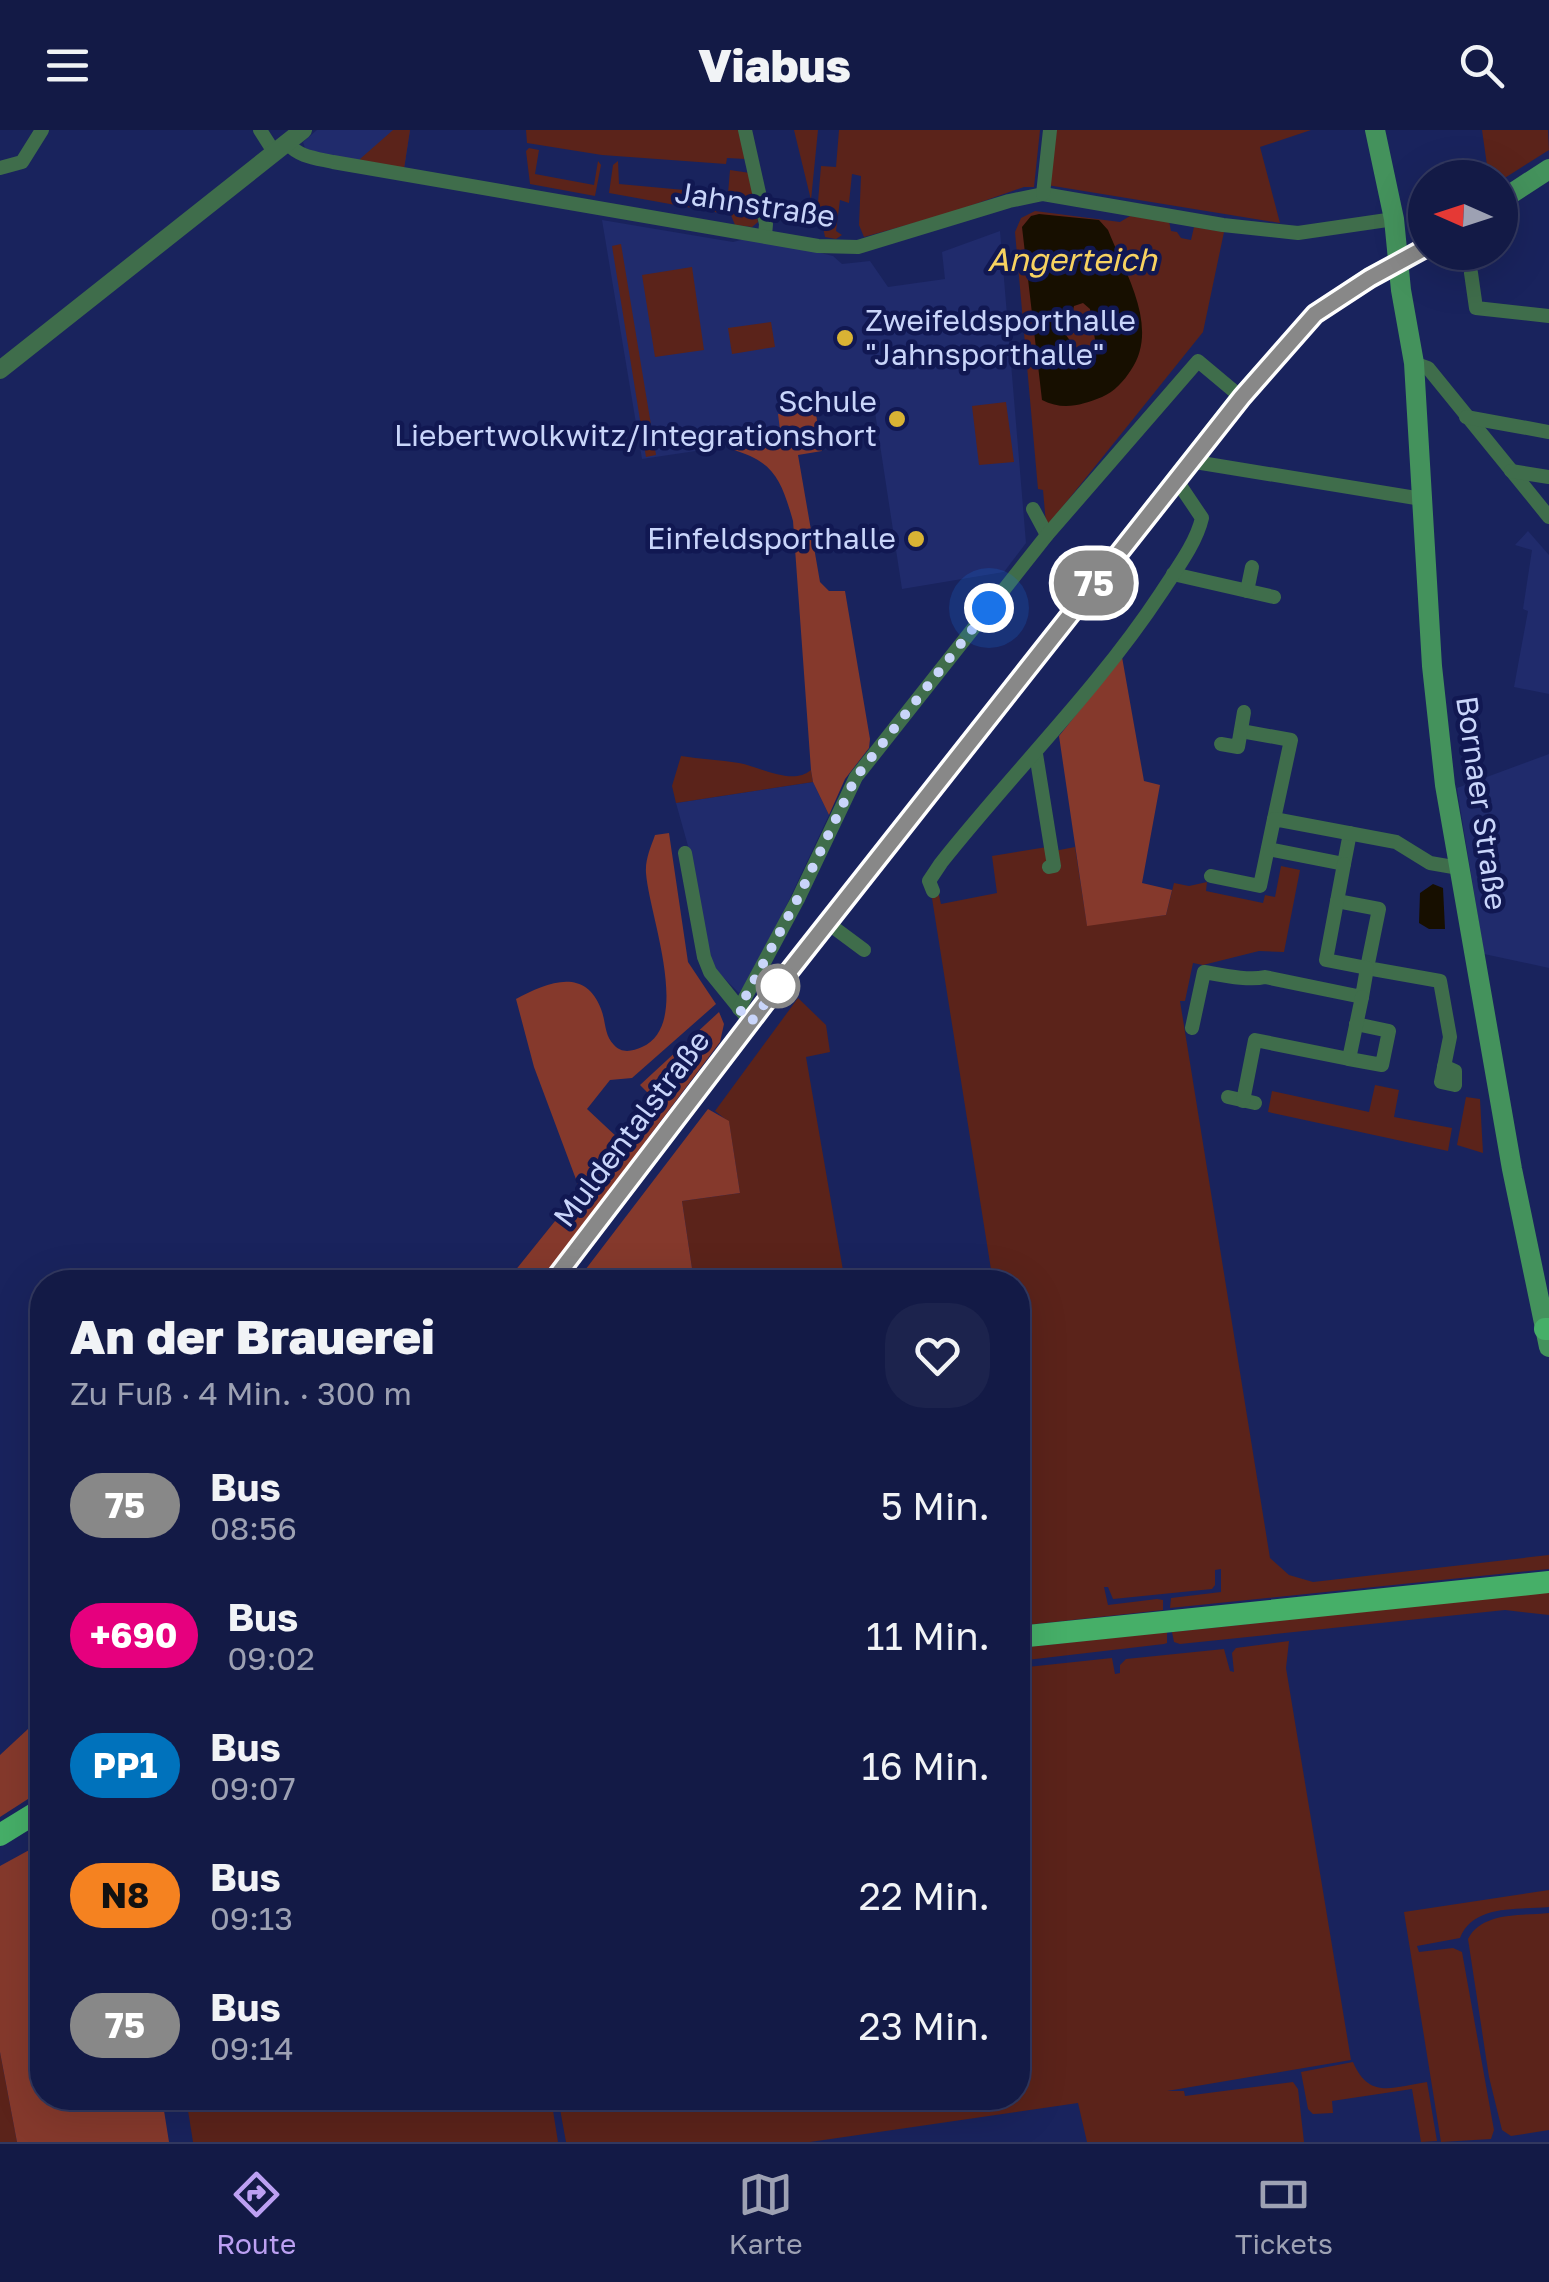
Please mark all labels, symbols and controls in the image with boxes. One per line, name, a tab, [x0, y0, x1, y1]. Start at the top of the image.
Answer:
icon: menu	[40, 38, 95, 93]
text: Viabus	[698, 38, 851, 92]
icon: search	[1454, 38, 1509, 93]
north arrow	[1408, 160, 1518, 270]
map controls	[1408, 160, 1518, 270]
street label: Jahnstraße	[673, 174, 838, 234]
water label: Angerteich	[987, 240, 1158, 278]
place label: Zweifeldsporthalle "Jahnsporthalle"	[865, 302, 1136, 372]
marker: Zweifeldsporthalle "Jahnsporthalle"	[834, 327, 856, 349]
place label: Schule Liebertwolkwitz/Integrationshort	[394, 383, 877, 453]
marker: Schule Liebertwolkwitz/Integrationshort	[886, 408, 908, 430]
place label: Einfeldsporthalle	[647, 520, 896, 556]
marker: Einfeldsporthalle	[905, 528, 927, 550]
line badge: 75	[1049, 550, 1139, 616]
text: 75	[1074, 562, 1114, 604]
your location	[964, 583, 1014, 633]
street label: Bornaer Straße	[1449, 694, 1515, 912]
unlabelled marker	[757, 965, 799, 1007]
street label: Muldentalstraße	[546, 1023, 717, 1234]
button: heart	[885, 1303, 990, 1408]
text: An der Brauerei	[70, 1307, 435, 1365]
text: Zu Fuß · 4 Min. · 300 m	[70, 1374, 412, 1412]
text: Bus	[210, 1464, 281, 1509]
text: 5 Min.	[881, 1483, 990, 1528]
text: 75	[105, 1484, 145, 1526]
text: 08:56	[210, 1509, 297, 1547]
text: Bus	[228, 1594, 298, 1639]
text: 11 Min.	[866, 1613, 990, 1658]
text: +690	[90, 1614, 178, 1656]
text: 09:02	[228, 1639, 315, 1677]
text: Bus	[210, 1724, 281, 1769]
text: 16 Min.	[861, 1743, 990, 1788]
text: PP1	[93, 1744, 157, 1786]
text: 09:07	[210, 1769, 296, 1807]
text: Bus	[210, 1854, 281, 1899]
text: 22 Min.	[859, 1873, 990, 1918]
text: N8	[100, 1874, 150, 1916]
text: 09:13	[210, 1899, 293, 1937]
text: Bus	[210, 1984, 281, 2029]
text: 23 Min.	[859, 2003, 990, 2048]
text: 75	[105, 2004, 145, 2046]
text: 09:14	[210, 2029, 294, 2067]
tab: Route	[216, 2167, 296, 2260]
tab: Karte	[729, 2167, 803, 2260]
tab: Tickets	[1235, 2167, 1333, 2260]

